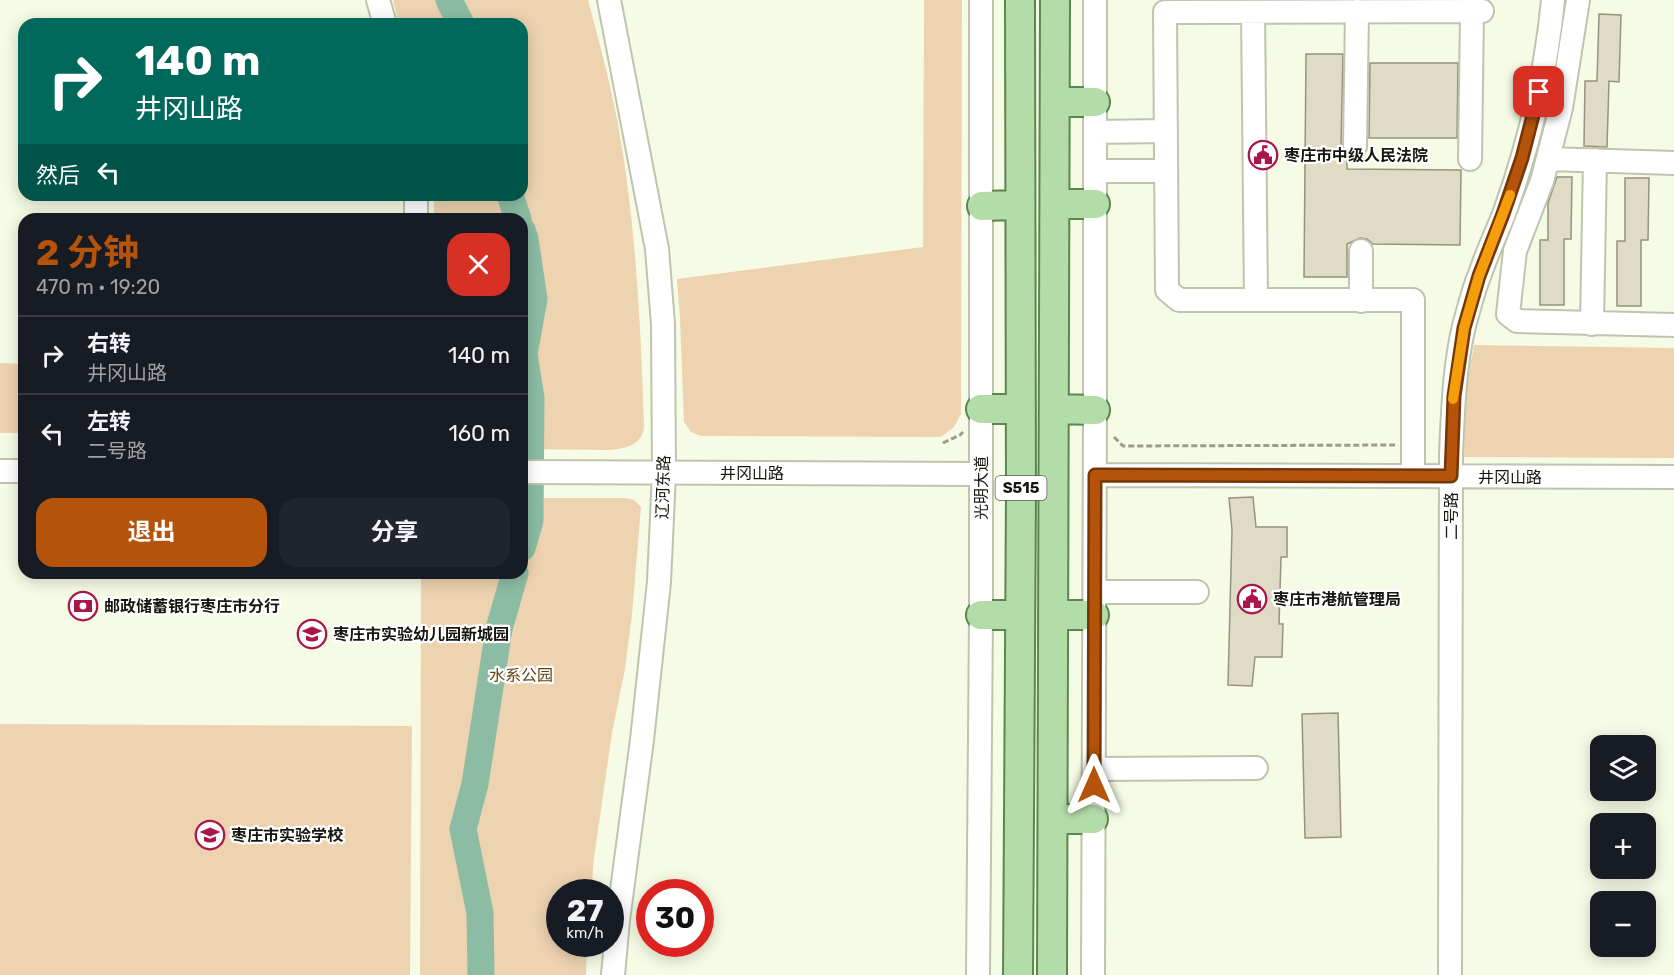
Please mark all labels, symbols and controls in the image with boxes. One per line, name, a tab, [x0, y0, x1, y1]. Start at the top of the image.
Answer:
text: 140 m	[135, 36, 261, 86]
icon: right	[36, 42, 114, 120]
pin	[1513, 66, 1564, 117]
icon: arrive	[1522, 75, 1555, 108]
text: 井冈山路	[135, 93, 243, 125]
public building icon: 枣庄市中级人民法院	[1247, 139, 1279, 171]
place label: 枣庄市中级人民法院	[1284, 146, 1428, 165]
icon: left	[92, 156, 125, 189]
text: 然后	[36, 162, 80, 189]
text: 2 分钟	[36, 231, 139, 274]
button: close	[447, 233, 510, 296]
text: 470 m · 19:20	[36, 275, 160, 299]
text: 右转	[87, 330, 131, 357]
icon: right	[36, 339, 69, 372]
text: 140 m	[448, 342, 510, 369]
text: 井冈山路	[87, 361, 167, 385]
text: 左转	[87, 408, 131, 435]
icon: left	[36, 417, 69, 450]
text: 160 m	[448, 420, 510, 447]
text: 二号路	[87, 439, 147, 463]
street label: 辽河东路	[652, 455, 674, 519]
street label: 光明大道	[972, 456, 991, 520]
street label: 井冈山路	[720, 464, 784, 483]
street label: 井冈山路	[1478, 468, 1542, 487]
road number: S515	[996, 476, 1046, 500]
street label: 二号路	[1442, 492, 1461, 540]
button: 退出	[36, 498, 267, 567]
button: 分享	[279, 498, 510, 567]
public building icon: 枣庄市港航管理局	[1236, 583, 1268, 615]
bank icon: 邮政储蓄银行枣庄市分行	[67, 590, 99, 622]
place label: 枣庄市港航管理局	[1273, 590, 1401, 609]
place label: 邮政储蓄银行枣庄市分行	[104, 597, 280, 616]
school or university icon: 枣庄市实验幼儿园新城园	[296, 618, 328, 650]
place label: 枣庄市实验幼儿园新城园	[333, 625, 509, 644]
park label: 水系公园	[489, 666, 553, 685]
map controls	[1590, 735, 1656, 957]
button: layers	[1590, 735, 1656, 801]
position arrow	[1062, 753, 1126, 817]
button: +	[1590, 813, 1656, 879]
school or university icon: 枣庄市实验学校	[194, 819, 226, 851]
place label: 枣庄市实验学校	[231, 826, 344, 845]
speed limit sign: 30	[636, 879, 714, 957]
button: −	[1590, 891, 1656, 957]
text: 27	[567, 893, 603, 929]
text: km/h	[566, 924, 604, 942]

